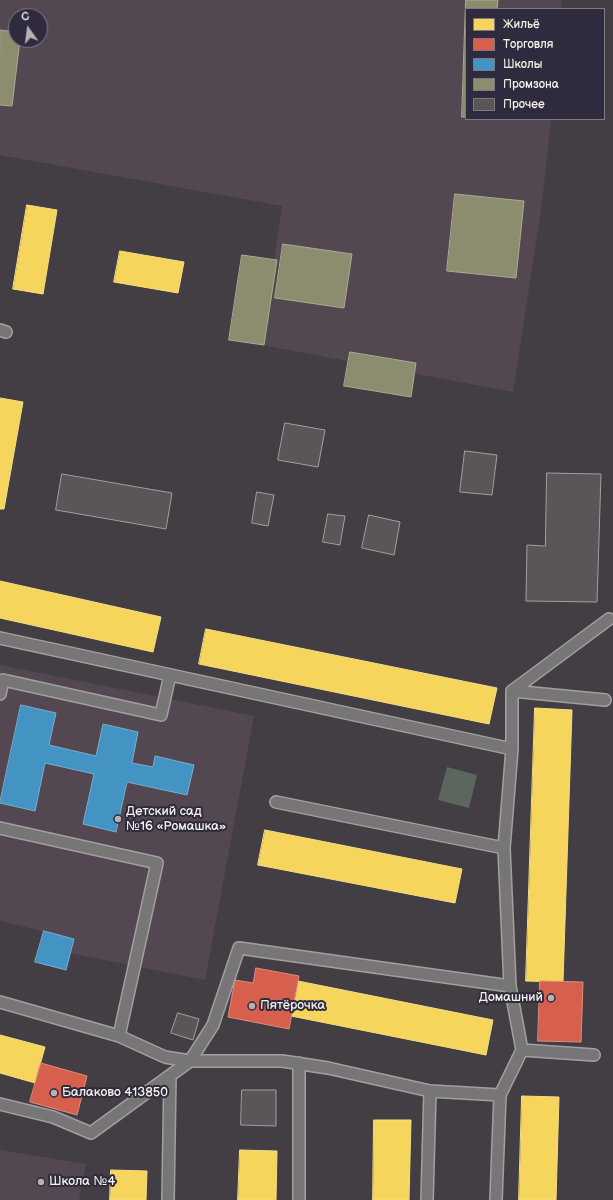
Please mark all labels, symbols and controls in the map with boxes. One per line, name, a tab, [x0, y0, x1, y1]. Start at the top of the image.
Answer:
north arrow	[8, 8, 48, 48]
legend	[465, 8, 605, 120]
text: С	[20, 10, 31, 24]
text: Жильё	[503, 17, 540, 32]
text: Торговля	[503, 37, 553, 52]
text: Школы	[503, 57, 542, 72]
text: Промзона	[503, 77, 559, 92]
text: Прочее	[503, 97, 545, 112]
place label: Детский сад №16 «Ромашка»	[126, 804, 226, 835]
marker: Детский сад №16 «Ромашка»	[113, 814, 123, 824]
place label: Домашний	[479, 990, 543, 1006]
marker: Домашний	[546, 993, 556, 1003]
place label: Пятёрочка	[260, 998, 325, 1014]
marker: Пятёрочка	[247, 1001, 257, 1011]
place label: Балаково 413850	[62, 1085, 168, 1101]
marker: Балаково 413850	[49, 1088, 59, 1098]
place label: Школа №4	[49, 1174, 115, 1190]
marker: Школа №4	[36, 1177, 46, 1187]

